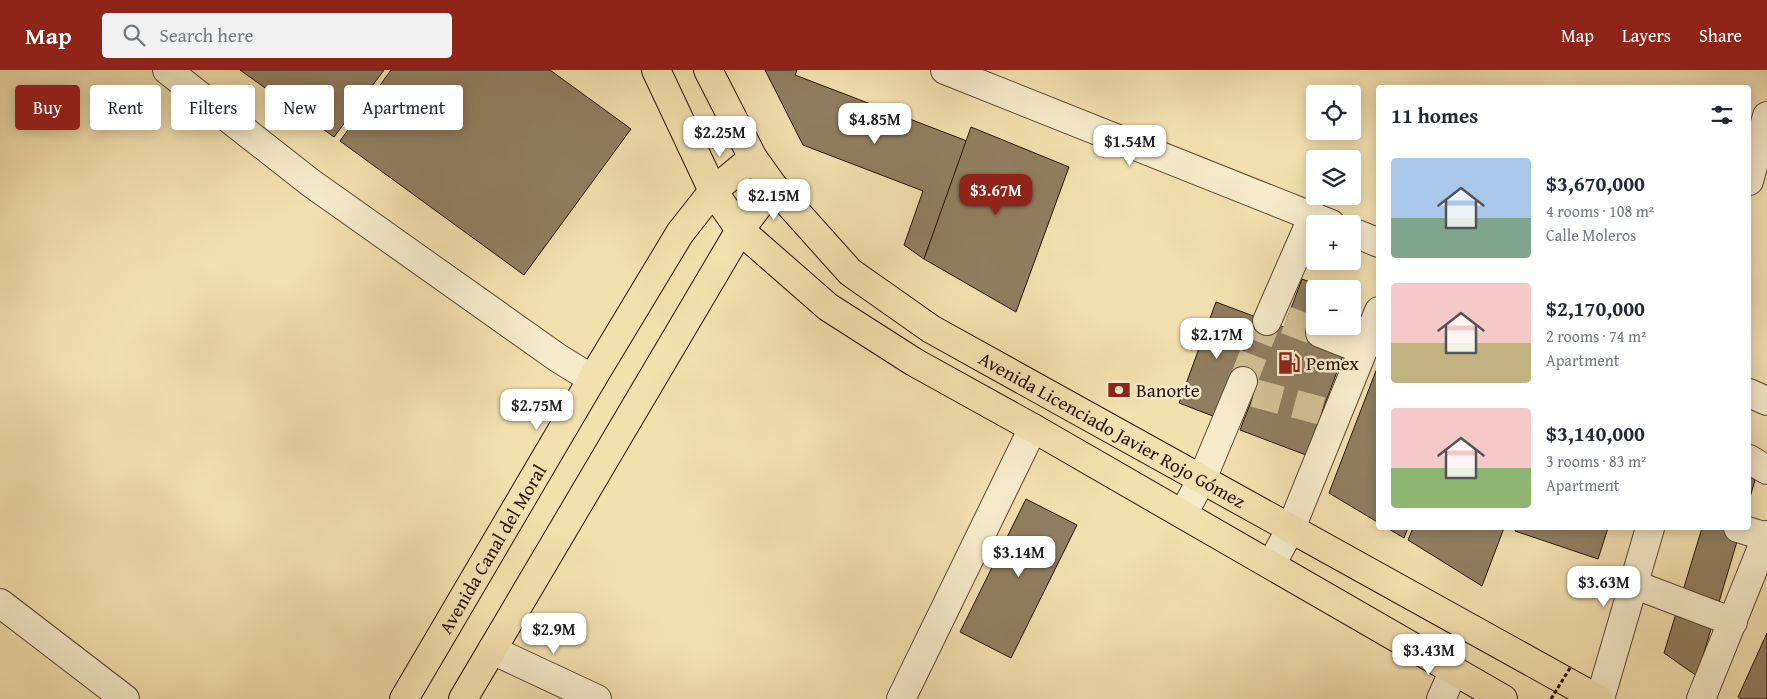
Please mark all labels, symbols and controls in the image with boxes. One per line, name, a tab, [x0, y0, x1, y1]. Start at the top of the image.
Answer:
search box	[102, 13, 452, 58]
text: Map	[25, 18, 72, 53]
icon: search	[120, 21, 148, 49]
text: Search here	[160, 21, 253, 49]
text: Map	[1561, 22, 1594, 49]
text: Layers	[1622, 22, 1671, 49]
text: Share	[1699, 22, 1742, 49]
chip: Buy	[15, 85, 80, 130]
chip: Rent	[90, 85, 161, 130]
chip: Filters	[171, 85, 255, 130]
chip: New	[265, 85, 334, 130]
chip: Apartment	[344, 85, 463, 130]
map controls	[1306, 85, 1361, 335]
button: locate	[1306, 85, 1361, 140]
text: 11 homes	[1391, 100, 1478, 131]
icon: filters	[1708, 101, 1736, 129]
pin: $4.85M	[834, 102, 916, 145]
text: $4.85M	[849, 107, 901, 131]
pin: $2.25M	[679, 116, 761, 158]
text: $2.25M	[694, 120, 746, 144]
pin: $1.54M	[1089, 124, 1171, 167]
text: $1.54M	[1104, 129, 1156, 153]
button: layers	[1306, 150, 1361, 205]
text: $3,670,000	[1546, 168, 1645, 199]
pin: $3.67M	[955, 174, 1037, 216]
pin: $2.15M	[733, 178, 815, 221]
text: $3.67M	[970, 178, 1022, 202]
icon: home	[1431, 178, 1491, 238]
text: $2.15M	[748, 183, 800, 207]
text: 4 rooms · 108 m²	[1546, 199, 1654, 223]
button: +	[1306, 215, 1361, 270]
text: Calle Moleros	[1546, 223, 1636, 247]
button: −	[1306, 280, 1361, 335]
text: $2,170,000	[1546, 293, 1645, 324]
icon: home	[1431, 303, 1491, 363]
pin: $2.17M	[1176, 318, 1258, 360]
text: $2.17M	[1191, 322, 1243, 346]
text: 2 rooms · 74 m²	[1546, 324, 1646, 348]
street label: Avenida Licenciado Javier Rojo Gómez	[974, 344, 1251, 515]
text: Apartment	[1546, 348, 1619, 372]
place label: Pemex	[1306, 349, 1359, 377]
fuel station icon: Pemex	[1276, 350, 1302, 376]
place label: Banorte	[1136, 376, 1200, 404]
bank icon: Banorte	[1106, 377, 1132, 403]
pin: $2.75M	[496, 388, 578, 431]
text: $2.75M	[511, 393, 563, 417]
text: $3,140,000	[1546, 418, 1645, 449]
icon: home	[1431, 428, 1491, 488]
text: 3 rooms · 83 m²	[1546, 449, 1646, 473]
street label: Avenida Canal del Moral	[431, 459, 553, 639]
text: Apartment	[1546, 473, 1619, 497]
pin: $3.14M	[978, 536, 1060, 578]
text: $3.14M	[993, 540, 1045, 564]
pin: $3.63M	[1563, 566, 1645, 608]
text: $3.63M	[1578, 570, 1630, 594]
pin: $2.9M	[519, 612, 589, 655]
text: $2.9M	[532, 617, 576, 641]
pin: $3.43M	[1388, 634, 1470, 676]
text: $3.43M	[1403, 638, 1455, 662]

